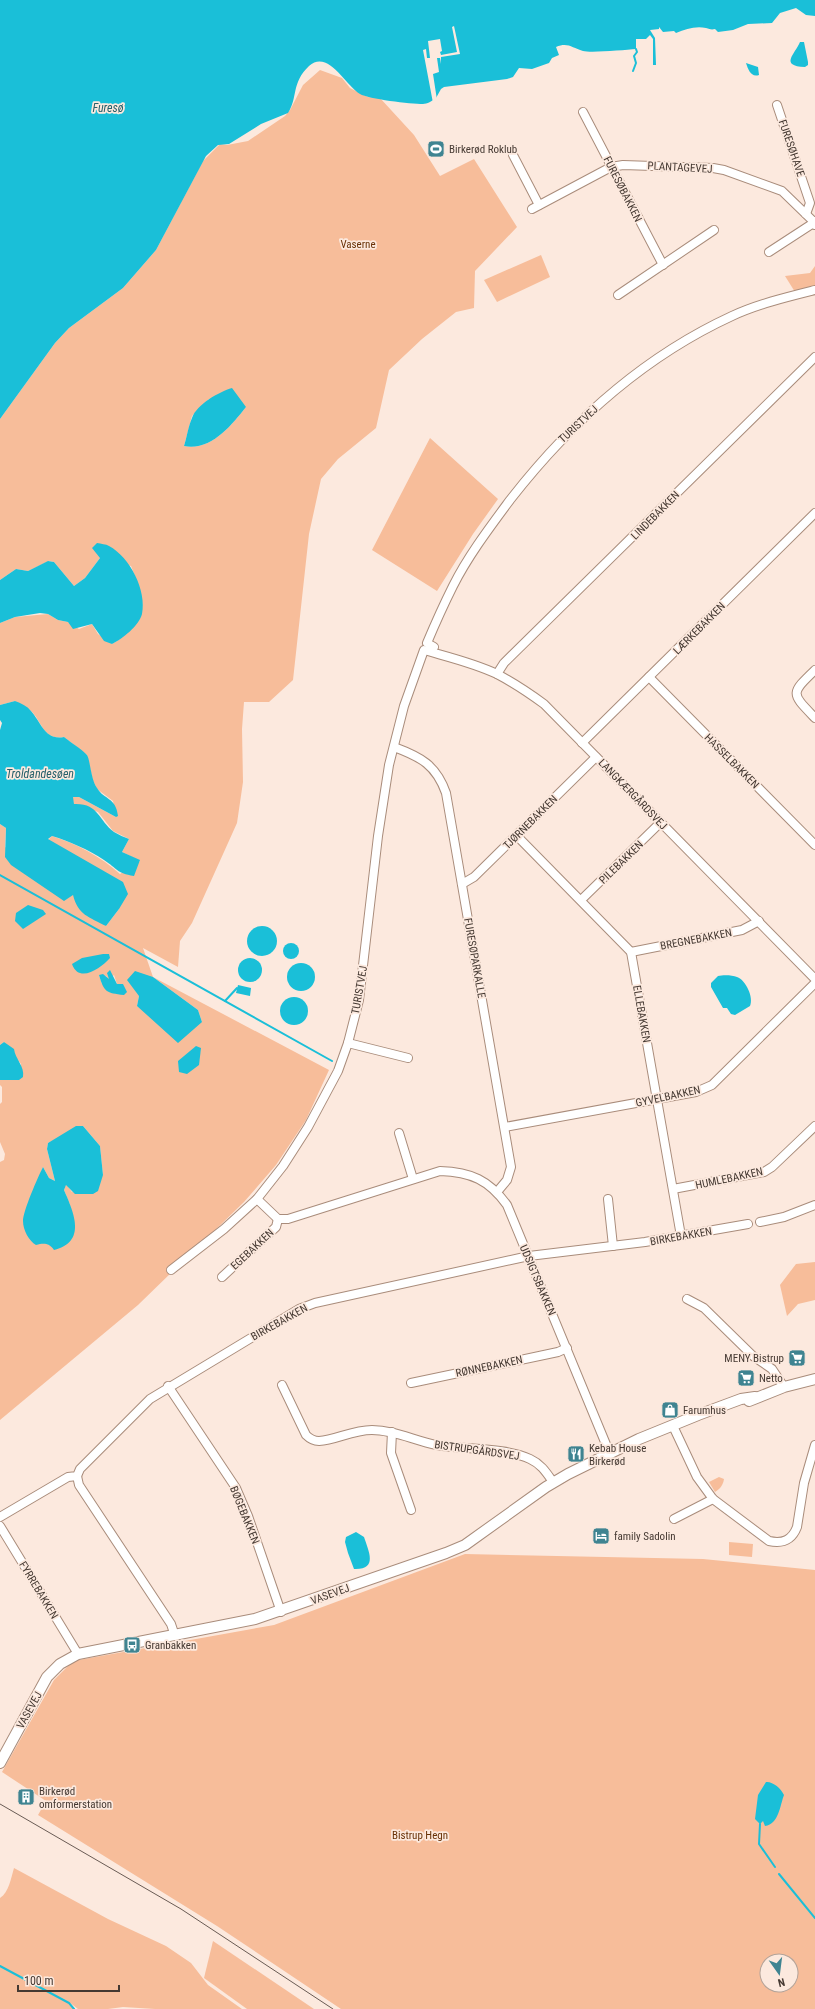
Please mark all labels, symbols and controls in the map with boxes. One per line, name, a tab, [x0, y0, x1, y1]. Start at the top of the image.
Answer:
water label: Furesø	[92, 101, 124, 115]
street label: FURESØHAVE	[776, 118, 808, 179]
sports icon: Birkerød Roklub	[426, 139, 446, 159]
place label: Birkerød Roklub	[449, 143, 517, 156]
street label: FURESØBAKKEN	[600, 154, 645, 224]
street label: PLANTAGEVEJ	[647, 159, 713, 176]
park label: Vaserne	[340, 238, 376, 251]
street label: TURISTVEJ	[556, 403, 601, 446]
street label: LINDEBAKKEN	[628, 488, 682, 542]
street label: LÆRKEBAKKEN	[671, 600, 728, 657]
street label: HASSELBAKKEN	[702, 731, 762, 791]
street label: LANGKÆRGÅRDSVEJ	[596, 756, 670, 832]
water label: Troldandesøen	[6, 767, 74, 781]
street label: TJØRNEBAKKEN	[501, 793, 560, 852]
street label: PILEBAKKEN	[597, 838, 646, 887]
street label: FURESØPARKALLE	[461, 917, 488, 1000]
street label: BREGNEBAKKEN	[659, 926, 733, 953]
street label: TURISTVEJ	[349, 965, 370, 1015]
street label: ELLEBAKKEN	[630, 984, 653, 1044]
street label: GYVELBAKKEN	[635, 1083, 702, 1110]
street label: HUMLEBAKKEN	[694, 1165, 764, 1192]
street label: BIRKEBAKKEN	[649, 1225, 713, 1248]
street label: EGEBAKKEN	[228, 1226, 277, 1273]
street label: UDSIGTSBAKKEN	[517, 1243, 558, 1317]
street label: BIRKEBAKKEN	[249, 1302, 310, 1343]
supermarket icon: MENY Bistrup	[787, 1348, 807, 1368]
place label: MENY Bistrup	[724, 1352, 784, 1365]
street label: RØNNEBAKKEN	[454, 1353, 524, 1380]
supermarket icon: Netto	[736, 1368, 756, 1388]
place label: Netto	[759, 1372, 783, 1385]
shop icon: Farumhus	[660, 1400, 680, 1420]
place label: Farumhus	[683, 1404, 726, 1417]
street label: BISTRUPGÅRDSVEJ	[433, 1437, 521, 1463]
place label: Kebab House Birkerød	[589, 1442, 647, 1468]
restaurant icon: Kebab House Birkerød	[566, 1444, 586, 1464]
street label: BØGEBAKKEN	[227, 1484, 262, 1546]
hotel icon: family Sadolin	[591, 1526, 611, 1546]
place label: family Sadolin	[614, 1530, 676, 1543]
street label: FYRREBAKKEN	[16, 1559, 61, 1621]
street label: VASEVEJ	[309, 1581, 351, 1607]
bus stop icon: Granbakken	[122, 1635, 142, 1655]
place label: Granbakken	[145, 1639, 196, 1652]
street label: VASEVEJ	[14, 1689, 45, 1731]
place label: Birkerød omformerstation	[39, 1785, 112, 1811]
building icon: Birkerød omformerstation	[16, 1787, 36, 1807]
park label: Bistrup Hegn	[392, 1829, 448, 1842]
north arrow	[759, 1953, 799, 1993]
scale bar	[18, 1967, 119, 1993]
text: 100 m	[24, 1974, 54, 1988]
text: N	[776, 1975, 786, 1989]

